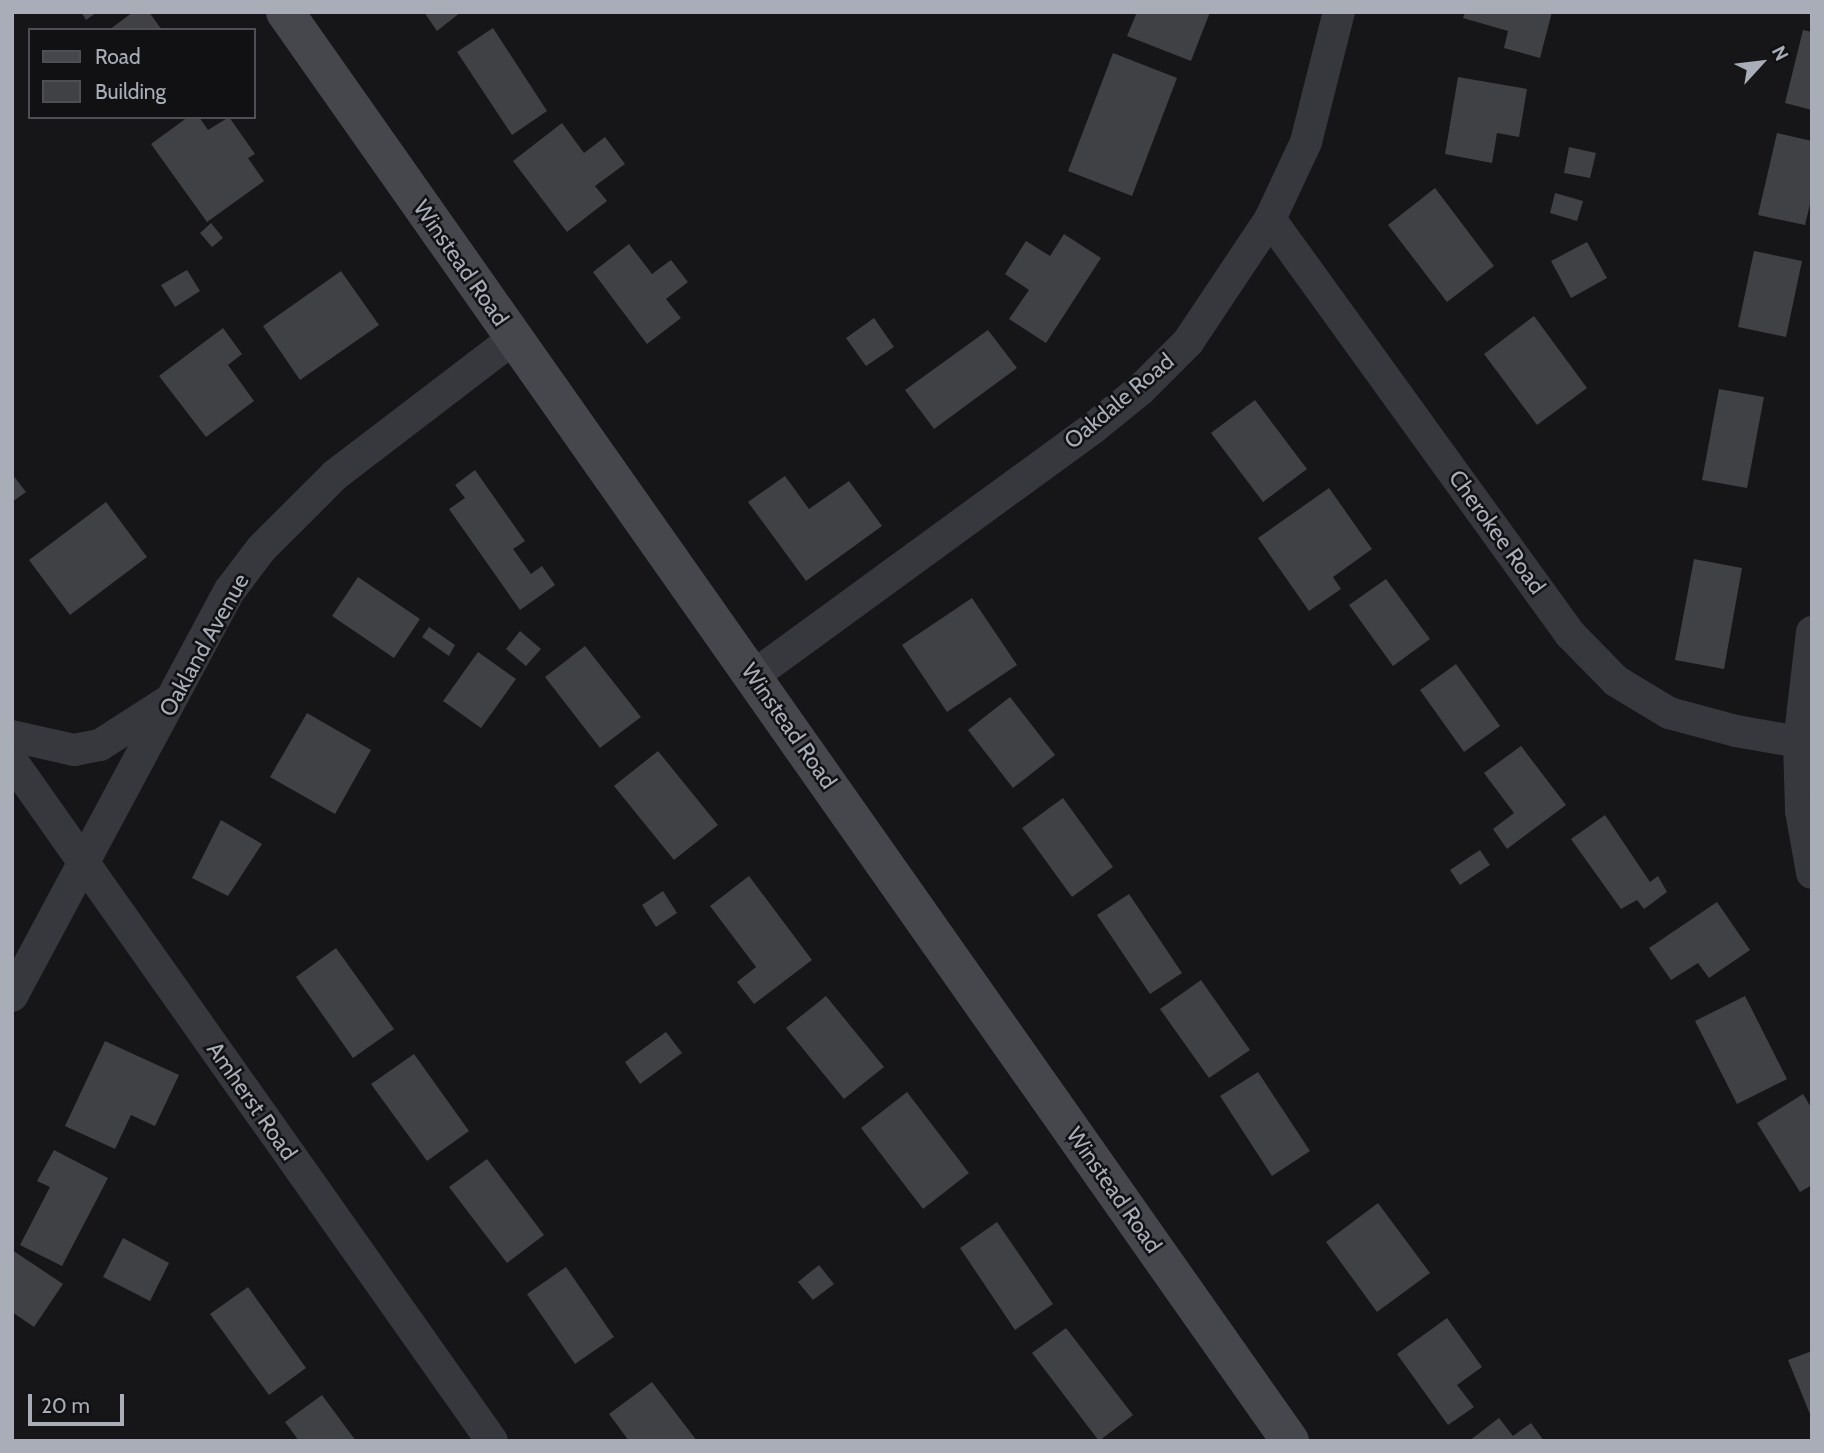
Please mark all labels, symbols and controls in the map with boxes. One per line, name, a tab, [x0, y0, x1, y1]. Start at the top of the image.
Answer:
legend	[28, 28, 256, 119]
north arrow	[1726, 28, 1796, 98]
text: N	[1767, 42, 1793, 64]
text: Road	[95, 44, 141, 69]
text: Building	[95, 79, 166, 104]
street label: Winstead Road	[407, 195, 515, 331]
street label: Oakdale Road	[1059, 347, 1179, 455]
street label: Cherokee Road	[1443, 465, 1551, 599]
street label: Oakland Avenue	[153, 569, 255, 721]
street label: Winstead Road	[735, 658, 843, 794]
street label: Amherst Road	[201, 1036, 303, 1166]
street label: Winstead Road	[1060, 1122, 1168, 1258]
scale bar	[32, 1380, 128, 1424]
text: 20 m	[41, 1393, 90, 1418]

